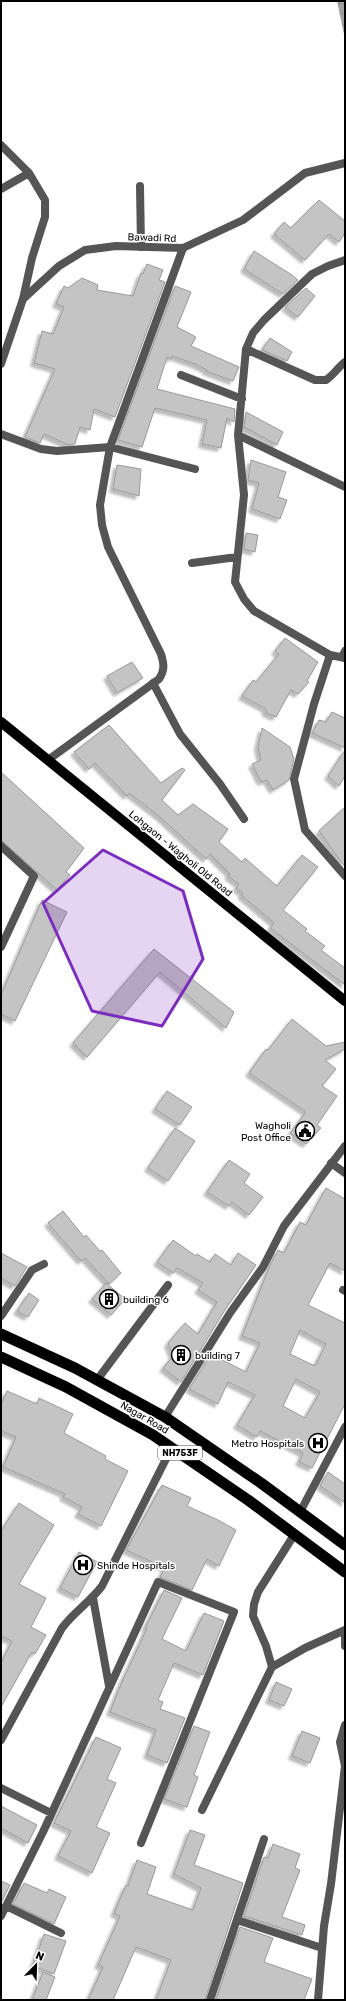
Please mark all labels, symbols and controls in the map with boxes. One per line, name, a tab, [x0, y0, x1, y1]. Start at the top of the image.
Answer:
street label: Bawadi Rd	[127, 231, 177, 245]
street label: Lohgaon - Wagholi Old Road	[126, 808, 235, 899]
place label: Wagholi Post Office	[241, 1120, 291, 1144]
public building icon: Wagholi Post Office	[294, 1120, 316, 1142]
building icon: building 6	[98, 1288, 120, 1310]
place label: building 6	[123, 1294, 169, 1306]
building icon: building 7	[170, 1344, 192, 1366]
place label: building 7	[195, 1350, 240, 1362]
street label: Nagar Road	[118, 1399, 171, 1437]
hospital icon: Metro Hospitals	[307, 1432, 329, 1454]
place label: Metro Hospitals	[231, 1438, 304, 1450]
road number: NH753F	[158, 1446, 202, 1460]
hospital icon: Shinde Hospitals	[72, 1554, 94, 1576]
place label: Shinde Hospitals	[97, 1560, 175, 1572]
north arrow	[16, 1945, 56, 1985]
text: N	[34, 1949, 46, 1964]

